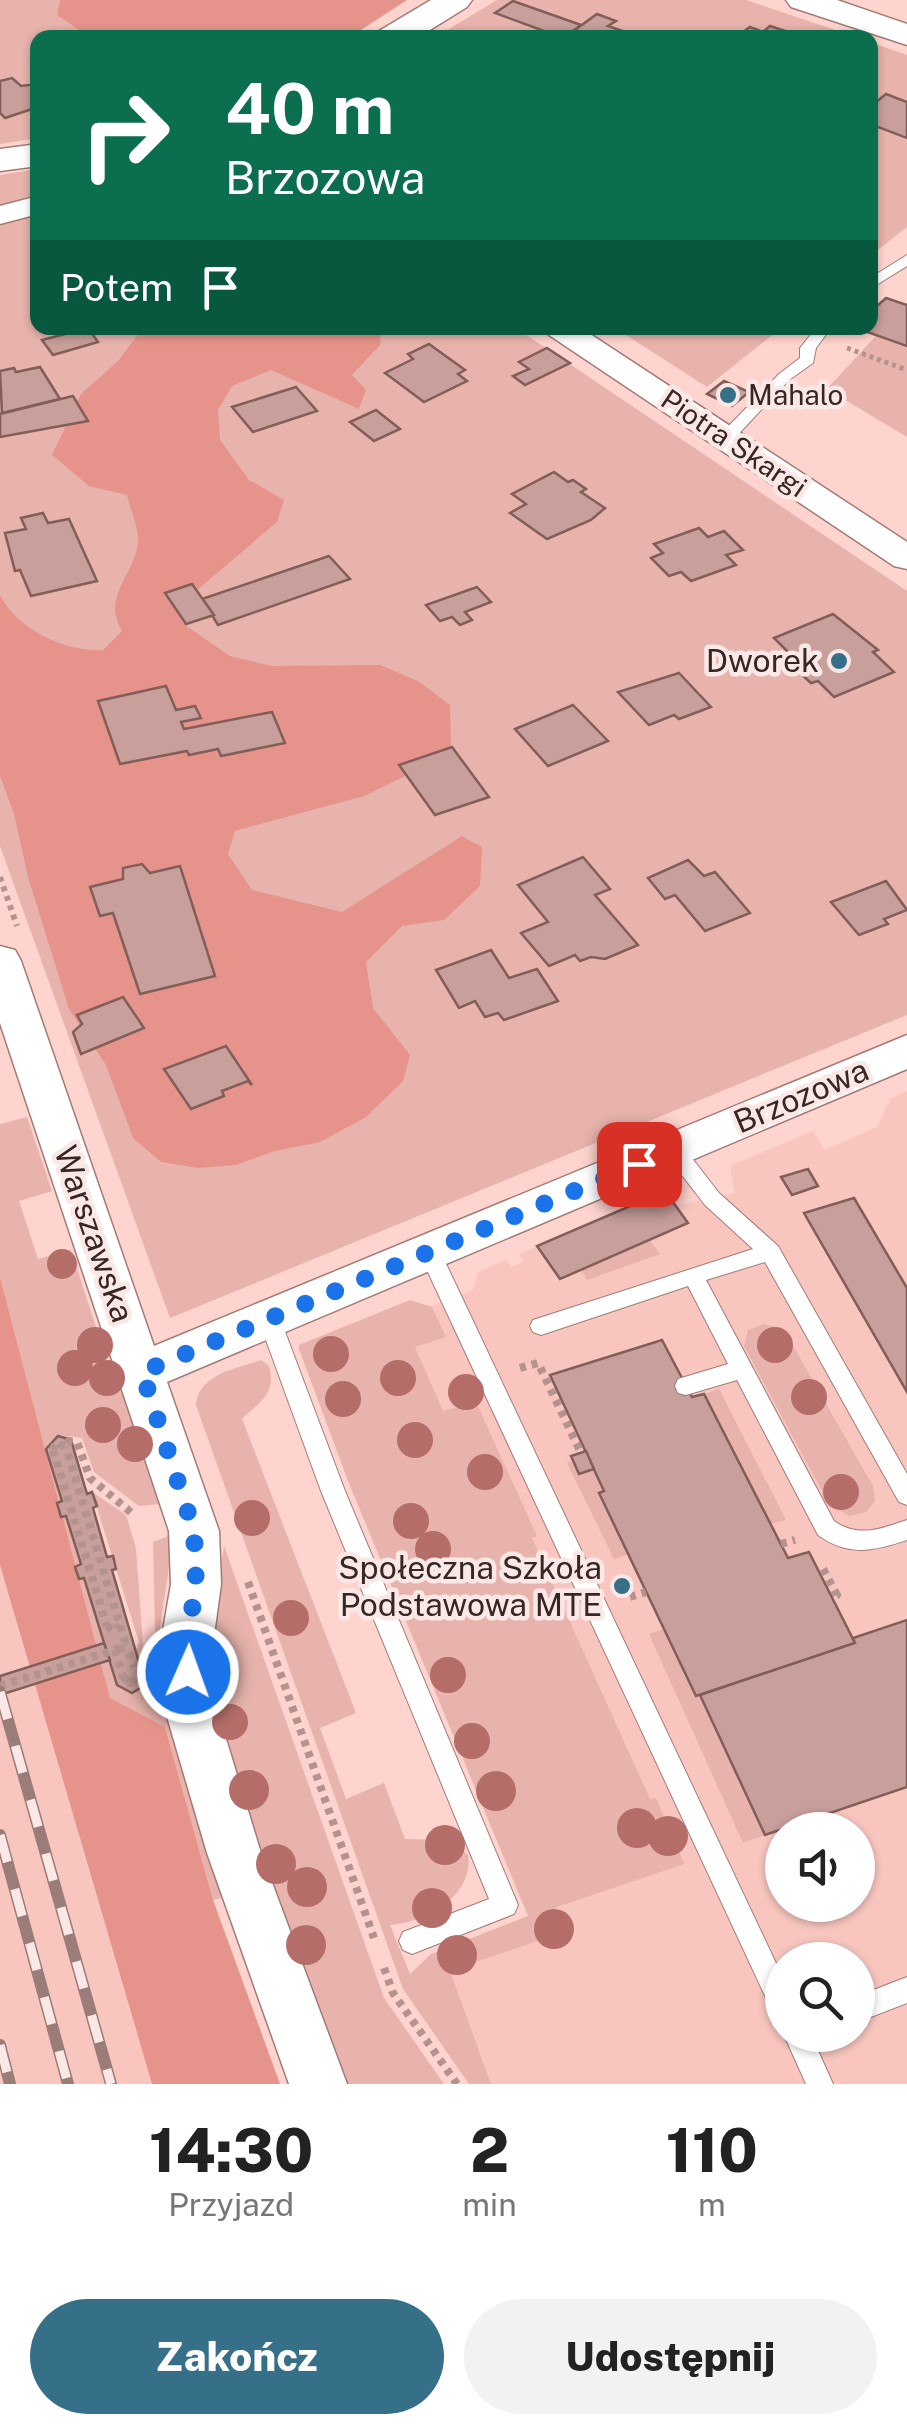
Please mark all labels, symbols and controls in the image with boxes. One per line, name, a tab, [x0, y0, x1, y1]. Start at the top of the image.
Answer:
text: 40 m	[225, 67, 395, 150]
icon: right	[60, 70, 190, 200]
text: Brzozowa	[225, 151, 426, 204]
icon: arrive	[193, 260, 248, 315]
text: Potem	[60, 265, 173, 310]
place label: Mahalo	[748, 378, 843, 411]
street label: Piotra Skargi	[655, 382, 813, 503]
marker: Mahalo	[717, 384, 739, 406]
place label: Dworek	[706, 642, 819, 679]
marker: Dworek	[828, 650, 850, 672]
street label: Brzozowa	[728, 1051, 874, 1140]
pin	[597, 1122, 682, 1207]
icon: arrive	[612, 1137, 667, 1192]
street label: Warszawska	[47, 1141, 142, 1327]
place label: Społeczna Szkoła Podstawowa MTE	[338, 1549, 602, 1623]
marker: Społeczna Szkoła Podstawowa MTE	[611, 1575, 633, 1597]
position arrow	[136, 1620, 240, 1724]
map controls	[765, 1812, 875, 2052]
button: sound	[765, 1812, 875, 1922]
button: search	[765, 1942, 875, 2052]
text: 14:30	[149, 2115, 313, 2186]
text: 2	[470, 2115, 509, 2186]
text: 110	[666, 2115, 758, 2186]
text: Przyjazd	[168, 2186, 294, 2223]
text: min	[462, 2186, 517, 2223]
text: m	[698, 2186, 726, 2223]
button: Zakończ	[30, 2299, 444, 2414]
button: Udostępnij	[464, 2299, 877, 2414]

